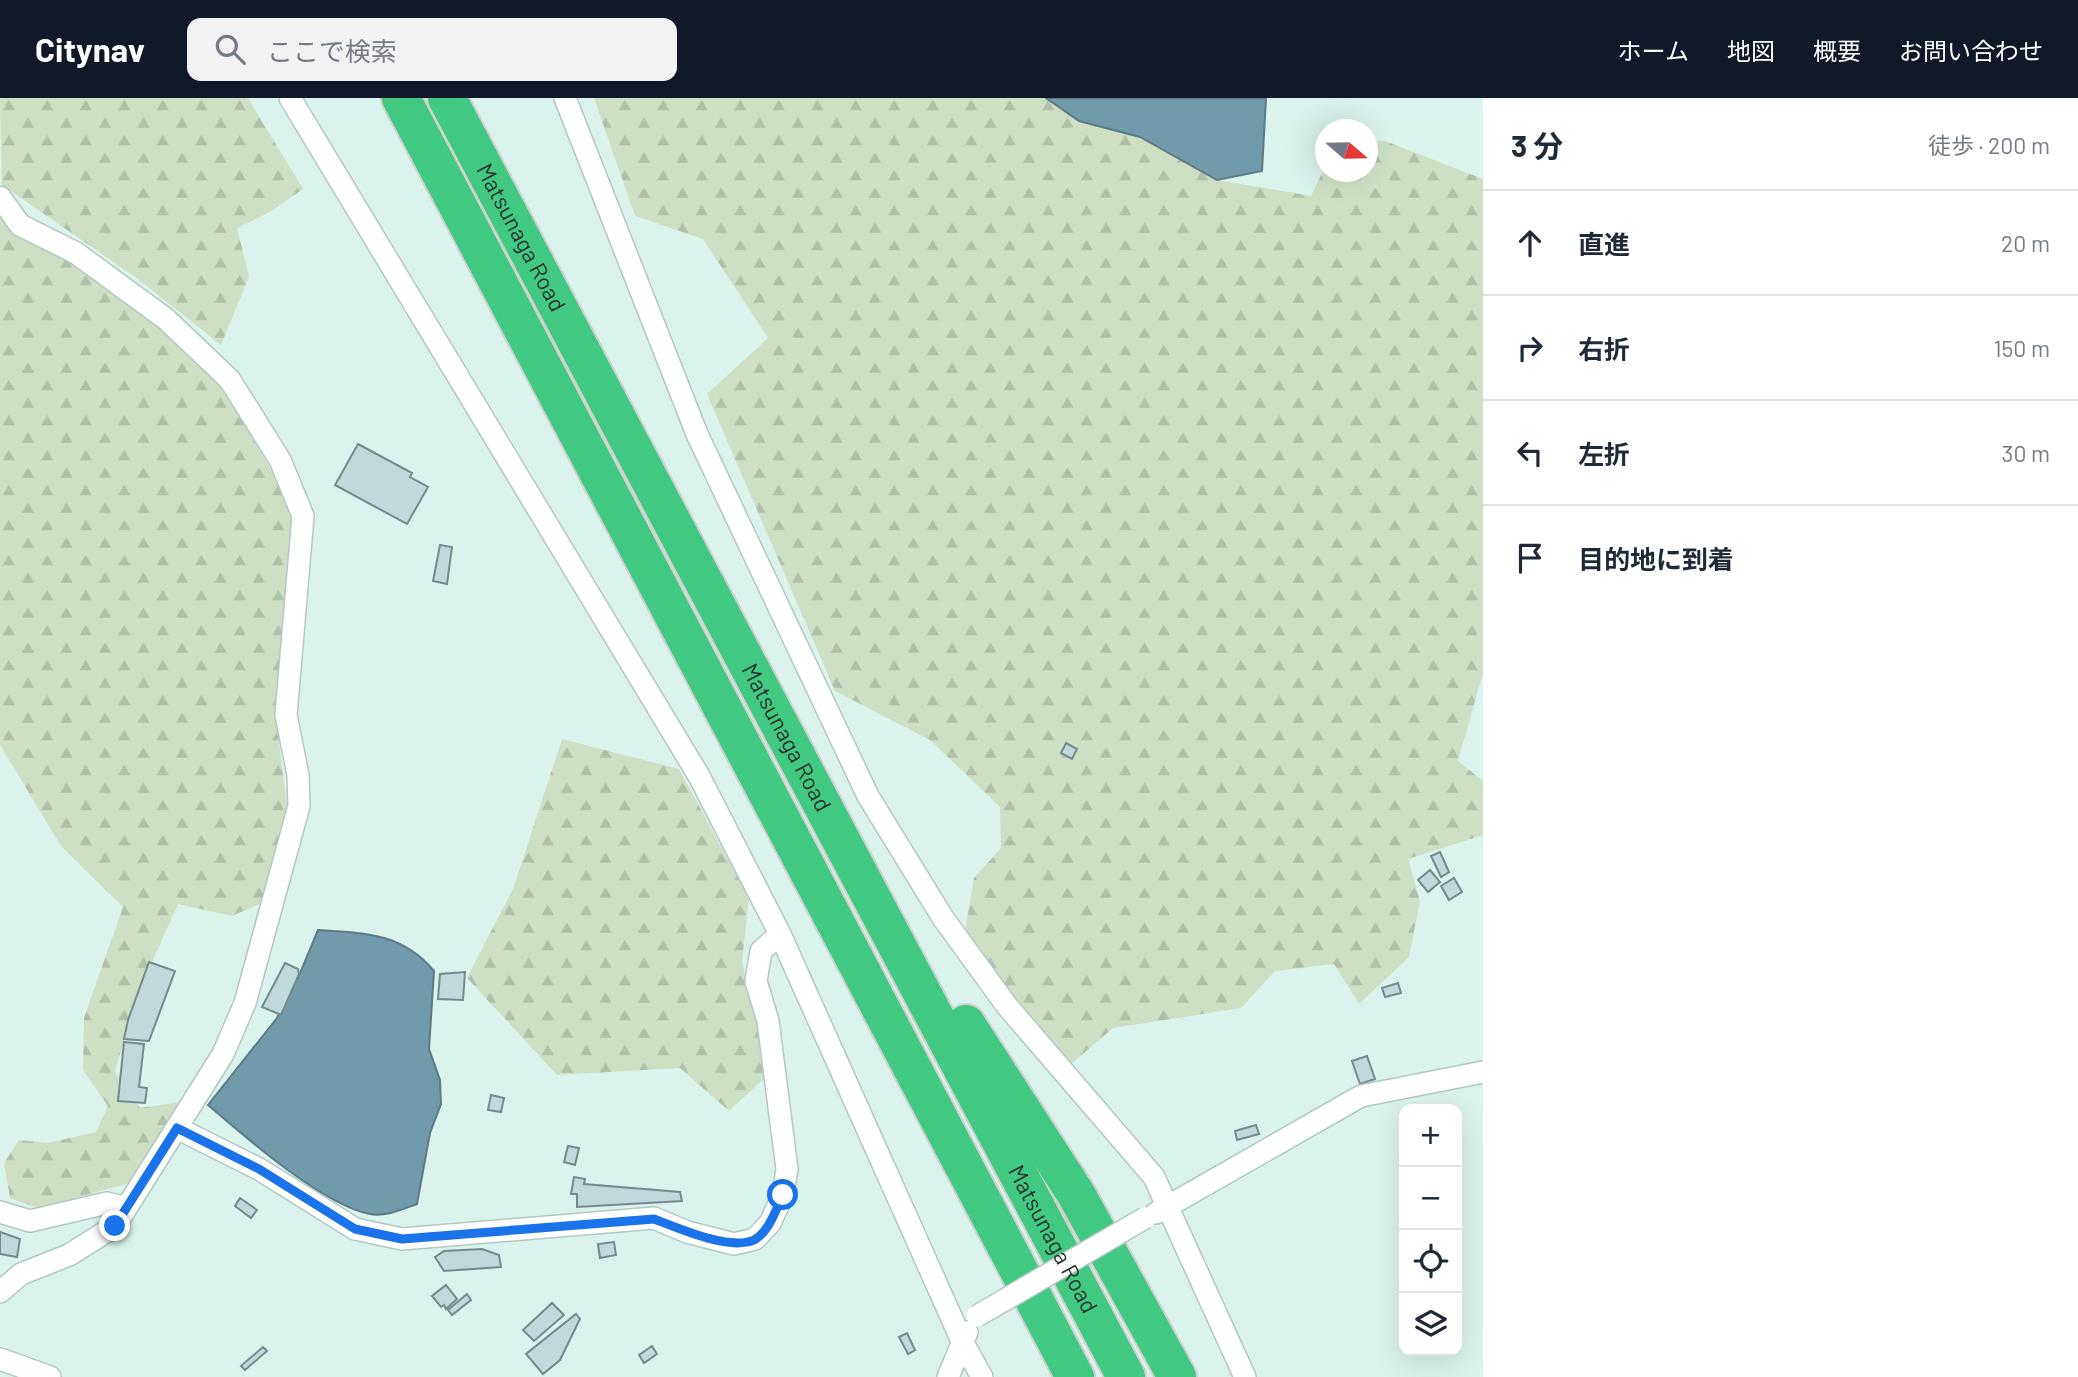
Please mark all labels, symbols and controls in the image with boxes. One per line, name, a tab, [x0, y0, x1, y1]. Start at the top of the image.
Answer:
search box	[187, 18, 677, 81]
text: Citynav	[35, 29, 145, 69]
icon: search	[211, 30, 249, 68]
text: ここで検索	[267, 35, 397, 66]
text: ホーム	[1618, 36, 1689, 65]
text: 地図	[1727, 36, 1775, 65]
text: 概要	[1813, 36, 1861, 65]
text: お問い合わせ	[1899, 36, 2043, 65]
north arrow	[1315, 119, 1378, 182]
text: 3 分	[1511, 127, 1563, 163]
text: 徒歩 · 200 m	[1928, 131, 2050, 159]
street label: Matsunaga Road	[471, 158, 573, 316]
icon: ahead	[1511, 224, 1549, 262]
text: 直進	[1578, 228, 1630, 259]
text: 20 m	[2001, 229, 2050, 257]
icon: right	[1511, 329, 1549, 367]
text: 右折	[1578, 333, 1630, 364]
text: 150 m	[1994, 334, 2050, 362]
icon: left	[1511, 434, 1549, 472]
text: 左折	[1578, 438, 1630, 469]
text: 30 m	[2002, 439, 2050, 467]
icon: arrive	[1511, 539, 1549, 577]
text: 目的地に到着	[1578, 543, 1734, 574]
street label: Matsunaga Road	[737, 658, 838, 816]
map controls	[1399, 1104, 1462, 1356]
button: +	[1399, 1104, 1462, 1167]
street label: Matsunaga Road	[1003, 1160, 1104, 1318]
button: −	[1399, 1167, 1462, 1230]
route start	[767, 1179, 798, 1210]
route end	[99, 1210, 130, 1241]
button: locate	[1399, 1230, 1462, 1293]
button: layers	[1399, 1293, 1462, 1356]

